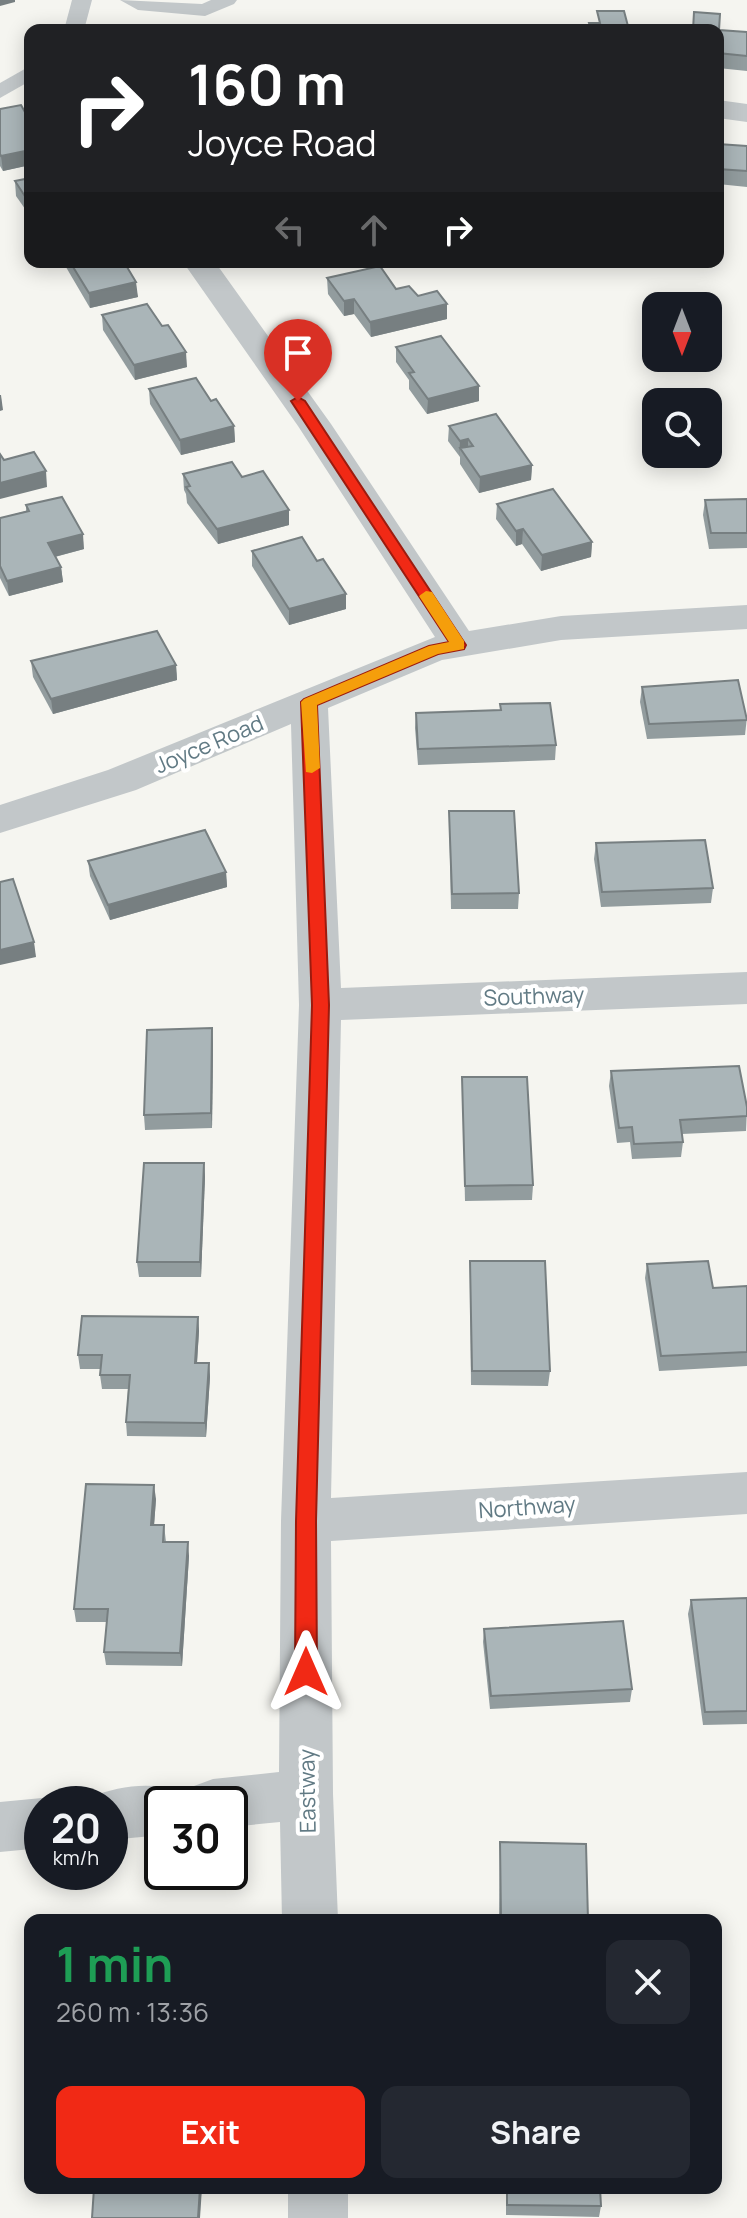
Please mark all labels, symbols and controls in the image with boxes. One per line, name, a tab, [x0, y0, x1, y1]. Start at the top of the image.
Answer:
text: 160 m	[188, 45, 346, 122]
icon: right	[56, 56, 160, 160]
text: Joyce Road	[188, 118, 376, 167]
icon: left	[268, 208, 312, 252]
icon: ahead	[352, 208, 396, 252]
icon: right	[436, 208, 480, 252]
north arrow	[642, 292, 722, 372]
map controls	[642, 292, 722, 468]
pin	[264, 319, 332, 401]
icon: arrive	[276, 331, 320, 375]
button: search	[642, 388, 722, 468]
street label: Joyce Road	[150, 708, 268, 780]
street label: Southway	[483, 979, 585, 1013]
street label: Northway	[477, 1489, 577, 1525]
position arrow	[264, 1630, 348, 1714]
street label: Eastway	[291, 1748, 323, 1834]
speed limit sign: 30	[144, 1786, 248, 1890]
text: 20	[51, 1800, 101, 1855]
text: km/h	[53, 1844, 99, 1871]
text: 1 min	[56, 1931, 173, 1996]
button: close	[606, 1940, 690, 2024]
text: 260 m · 13:36	[56, 1994, 209, 2030]
button: Exit	[56, 2086, 365, 2178]
button: Share	[381, 2086, 690, 2178]

